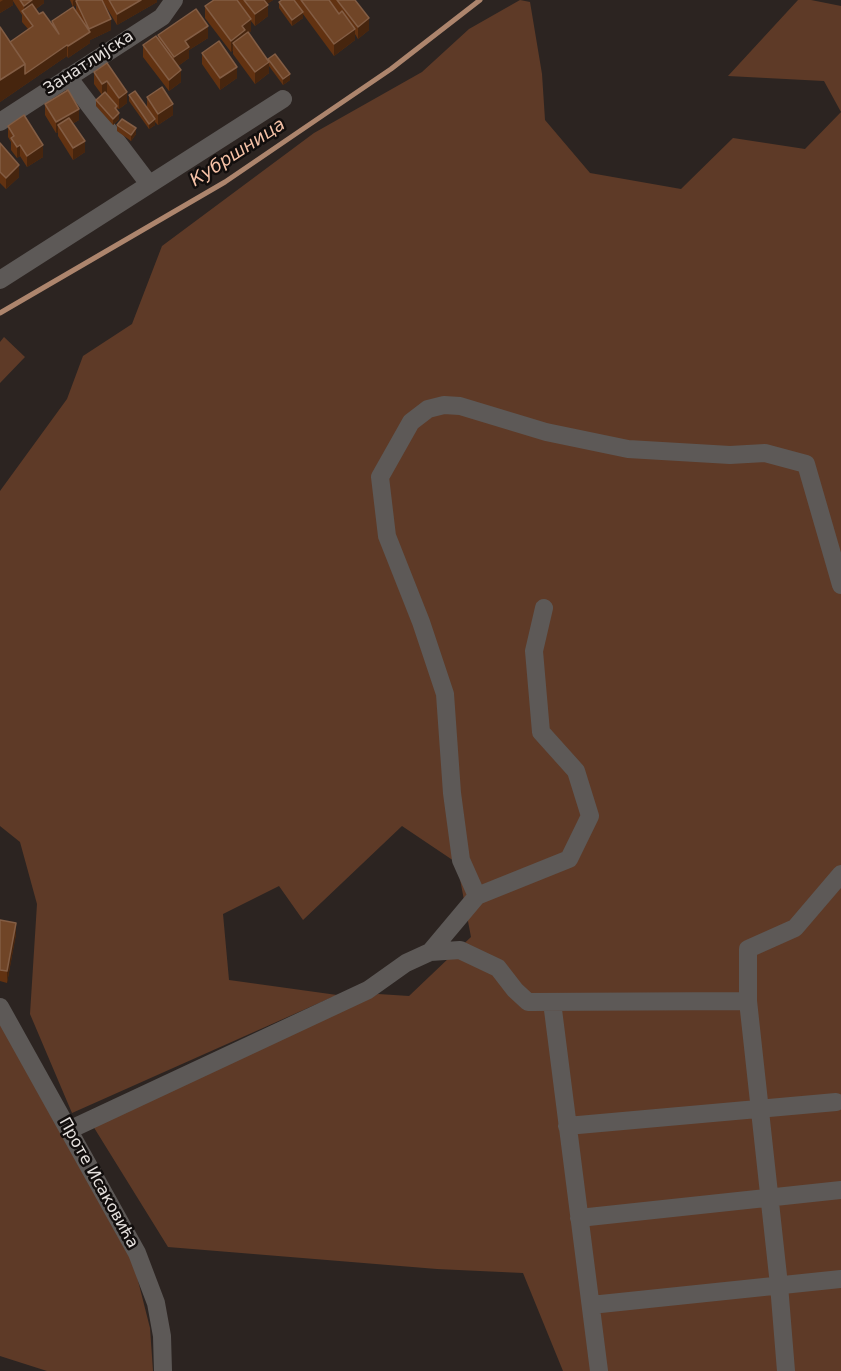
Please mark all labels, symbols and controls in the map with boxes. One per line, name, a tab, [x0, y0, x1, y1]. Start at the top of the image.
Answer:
street label: Занатлијска	[41, 27, 137, 99]
water label: Кубршница	[186, 114, 290, 192]
street label: Проте Исаковића	[54, 1114, 142, 1252]

